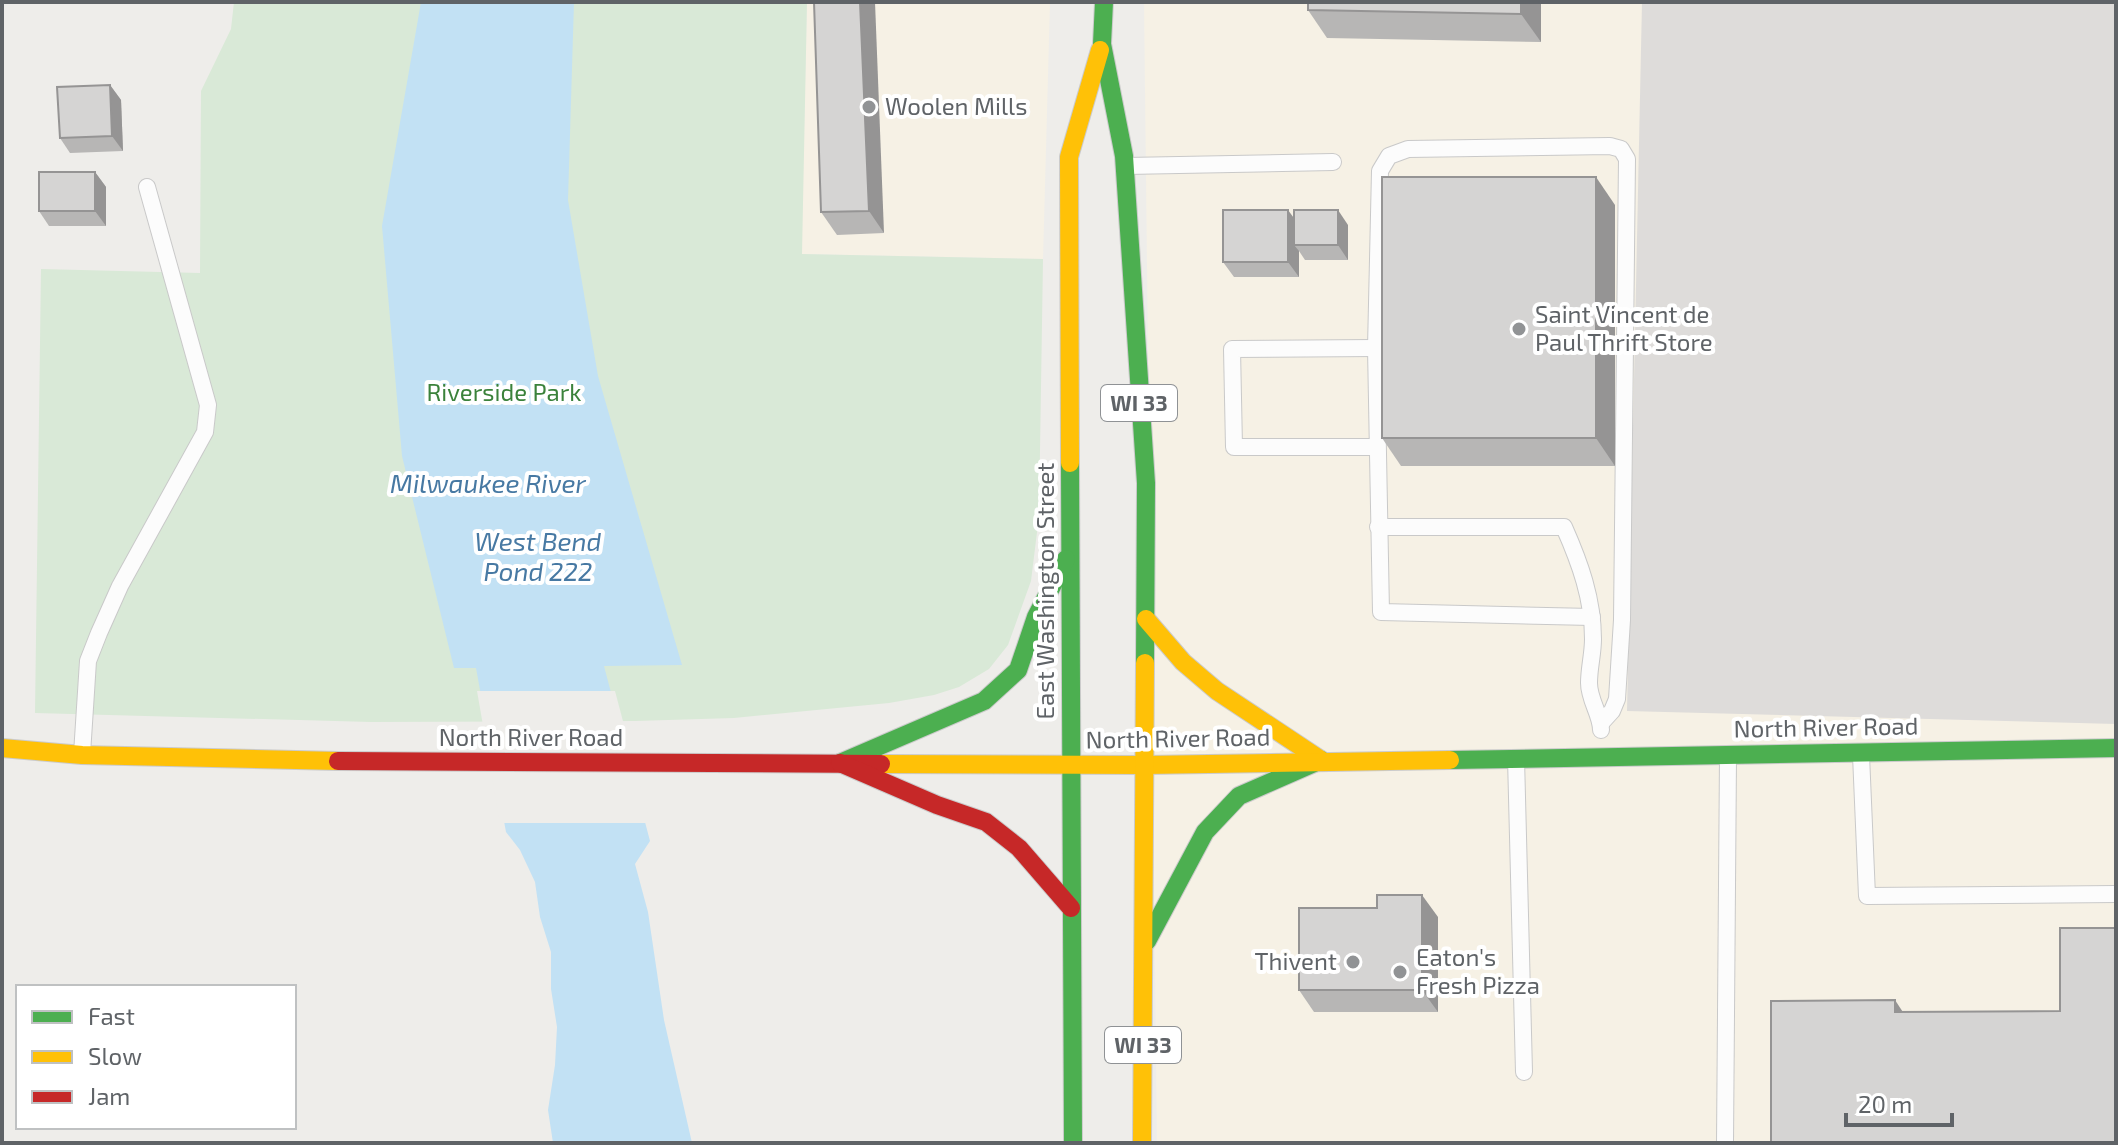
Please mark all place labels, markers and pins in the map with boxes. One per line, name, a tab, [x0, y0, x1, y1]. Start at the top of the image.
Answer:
place label: Woolen Mills	[885, 91, 1027, 120]
marker: Woolen Mills	[860, 98, 878, 116]
place label: Saint Vincent de Paul Thrift Store	[1535, 299, 1713, 356]
marker: Saint Vincent de Paul Thrift Store	[1510, 320, 1528, 338]
place label: Eaton's Fresh Pizza	[1416, 942, 1540, 999]
place label: Thivent	[1255, 946, 1337, 975]
marker: Thivent	[1344, 953, 1362, 971]
marker: Eaton's Fresh Pizza	[1391, 963, 1409, 981]

